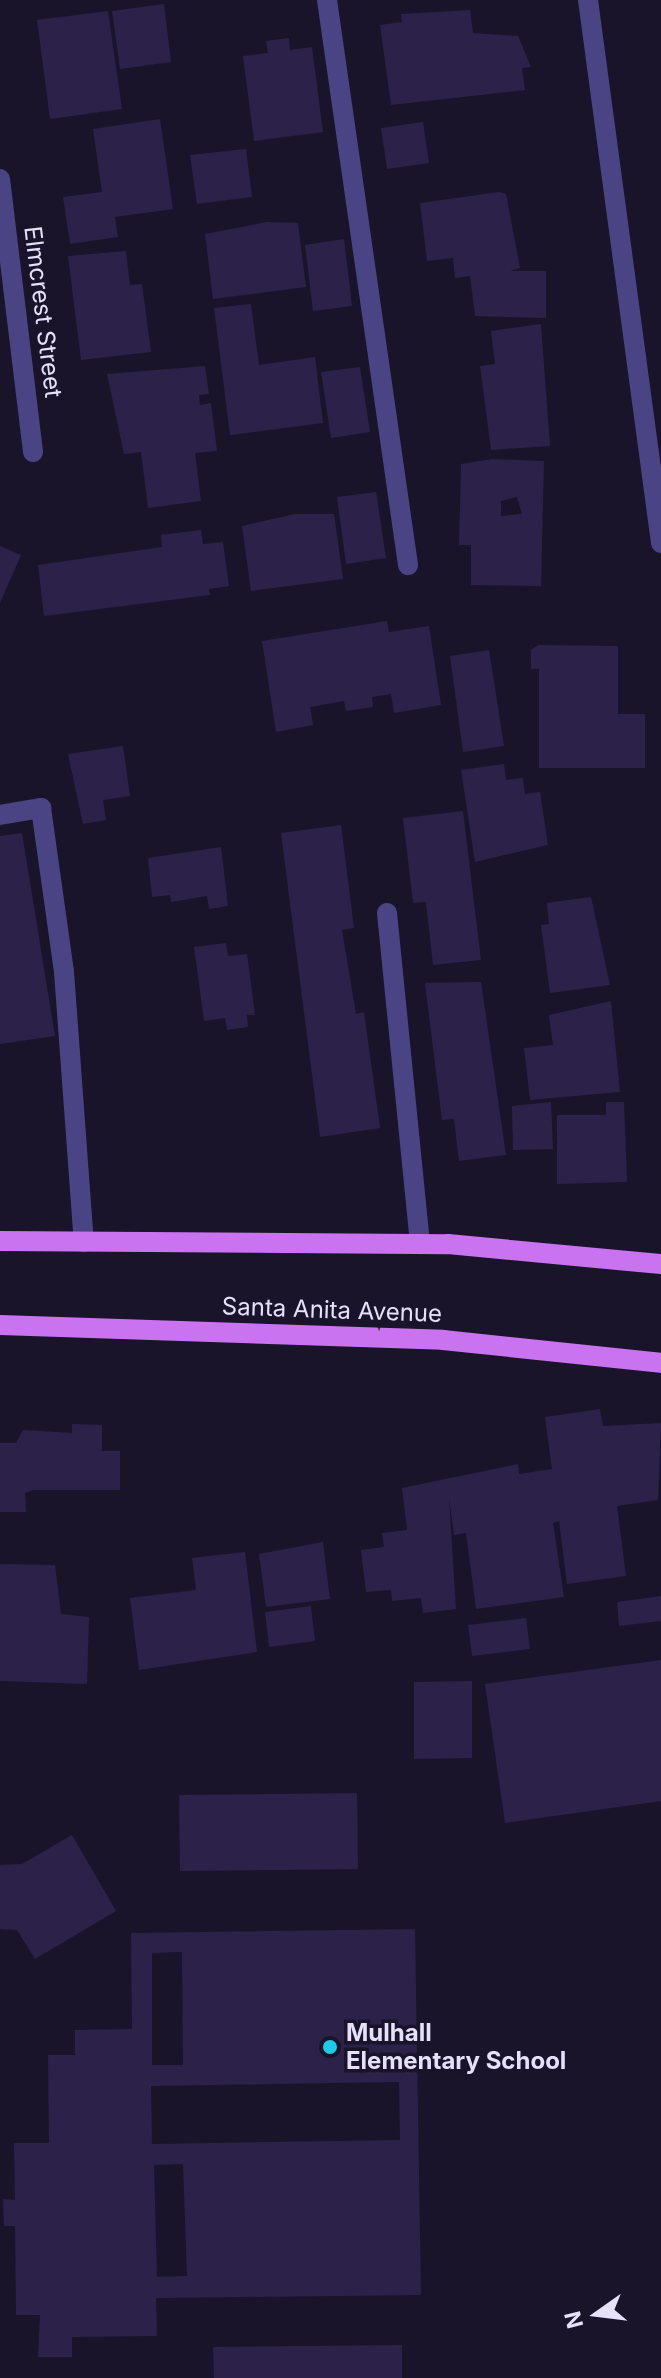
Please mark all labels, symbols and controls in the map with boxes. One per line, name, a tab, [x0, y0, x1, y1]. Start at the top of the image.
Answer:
street label: Elmcrest Street	[18, 225, 68, 399]
street label: Santa Anita Avenue	[221, 1292, 443, 1328]
place label: Mulhall Elementary School	[346, 2019, 566, 2075]
marker: Mulhall Elementary School	[321, 2038, 339, 2056]
north arrow	[557, 2274, 637, 2354]
text: N	[559, 2309, 588, 2331]

